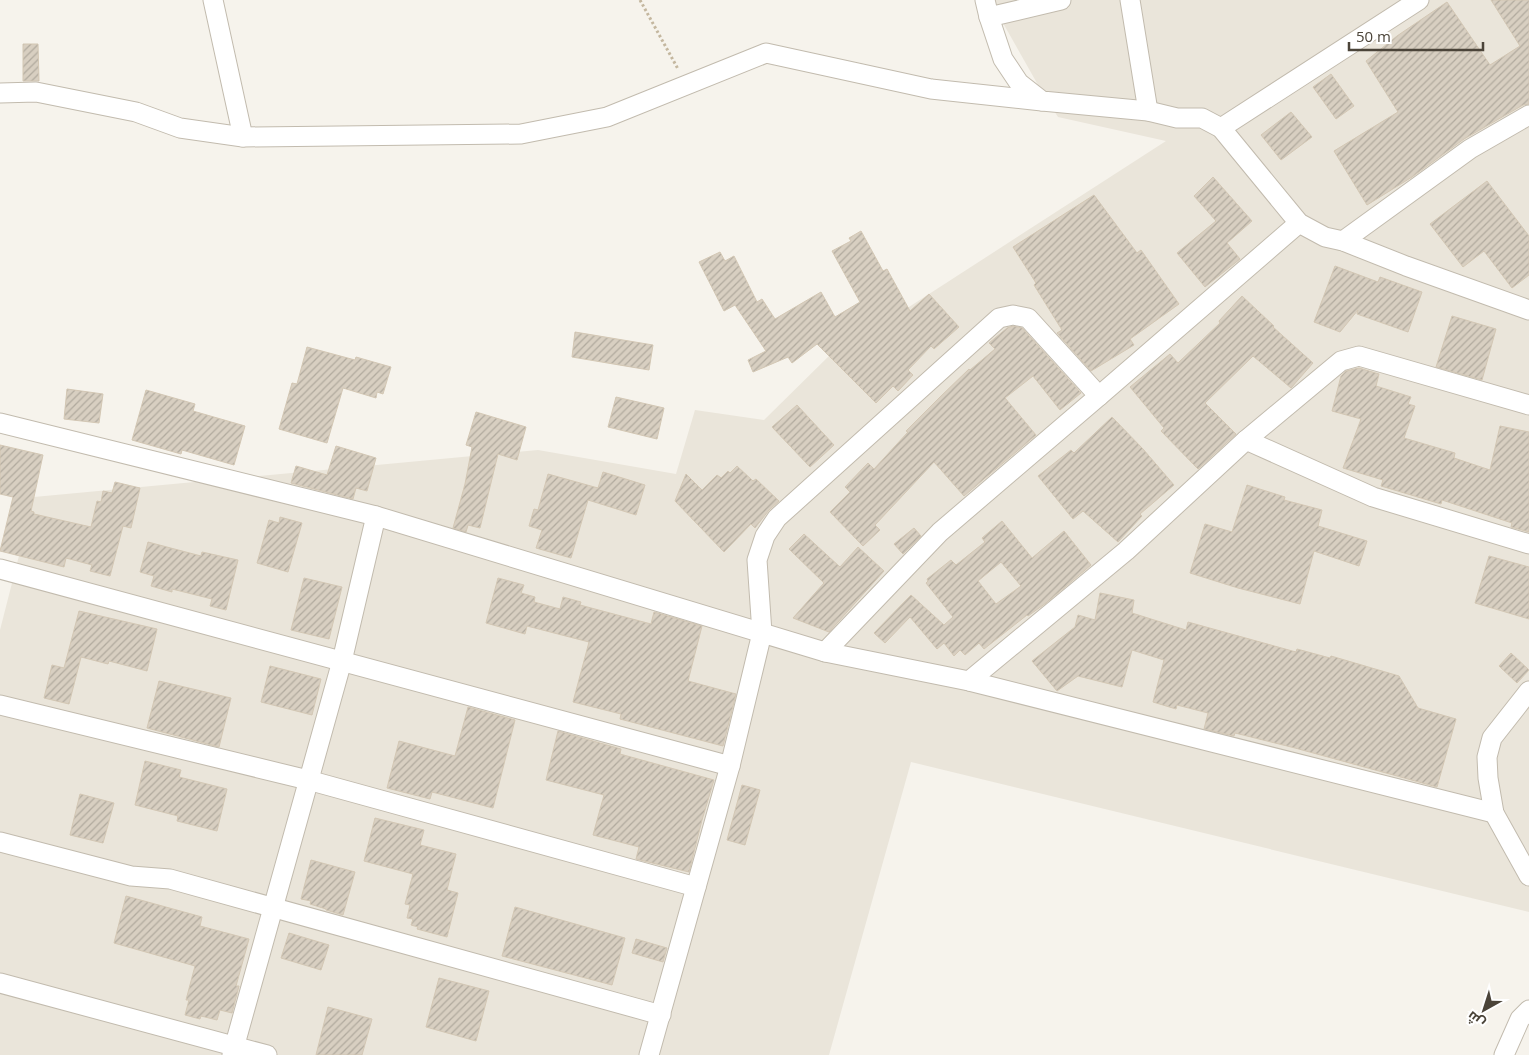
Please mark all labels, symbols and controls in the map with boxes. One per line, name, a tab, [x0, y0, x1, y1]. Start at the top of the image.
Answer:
scale bar	[1349, 20, 1483, 52]
text: 50 m	[1356, 26, 1391, 46]
north arrow	[1459, 985, 1509, 1035]
text: ش	[1463, 1007, 1488, 1034]

